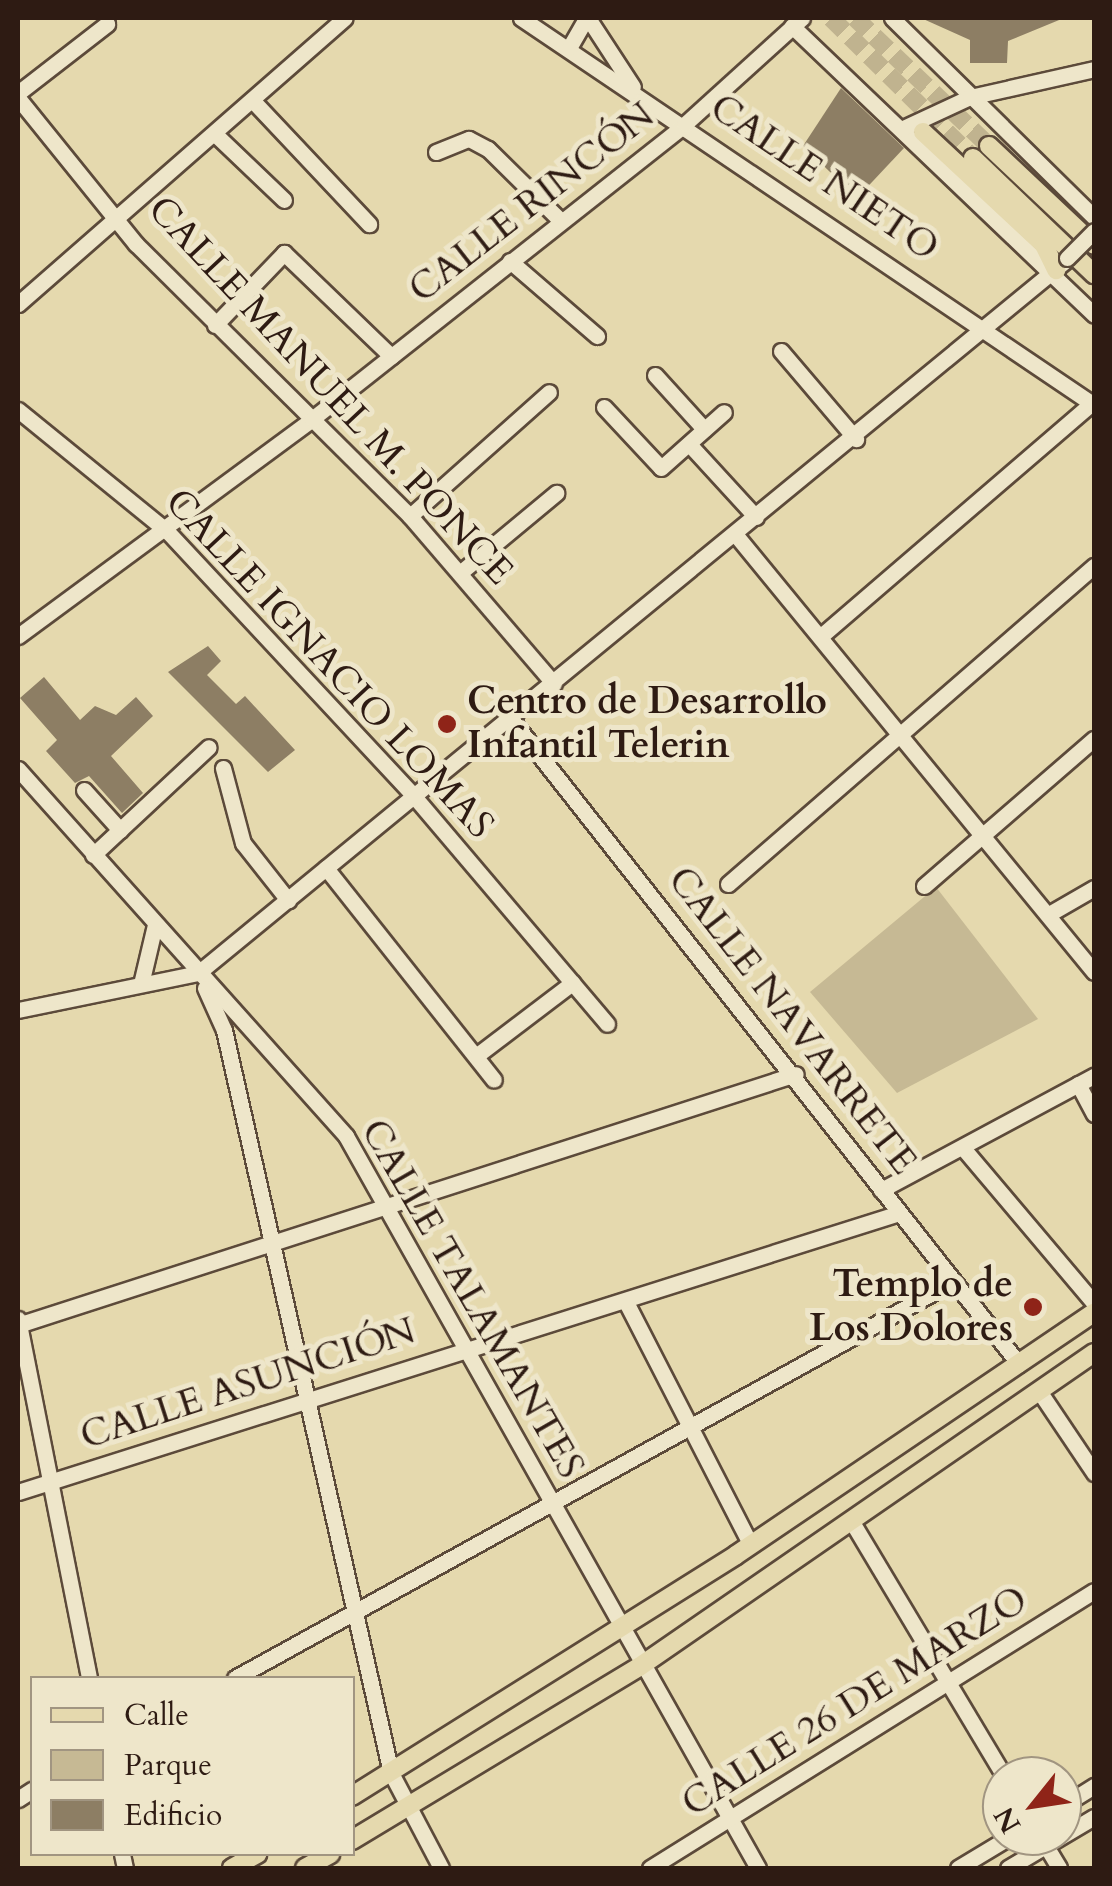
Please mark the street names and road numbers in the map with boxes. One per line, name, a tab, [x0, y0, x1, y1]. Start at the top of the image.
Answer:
street label: CALLE NIETO	[701, 85, 947, 271]
street label: CALLE RINCÓN	[400, 93, 664, 313]
street label: CALLE MANUEL M. PONCE	[138, 187, 522, 595]
street label: CALLE IGNACIO LOMAS	[155, 480, 503, 848]
street label: CALLE NAVARRETE	[658, 858, 926, 1184]
street label: CALLE TALAMANTES	[351, 1112, 593, 1486]
street label: CALLE ASUNCIÓN	[75, 1308, 421, 1460]
street label: CALLE 26 DE MARZO	[674, 1577, 1036, 1827]

